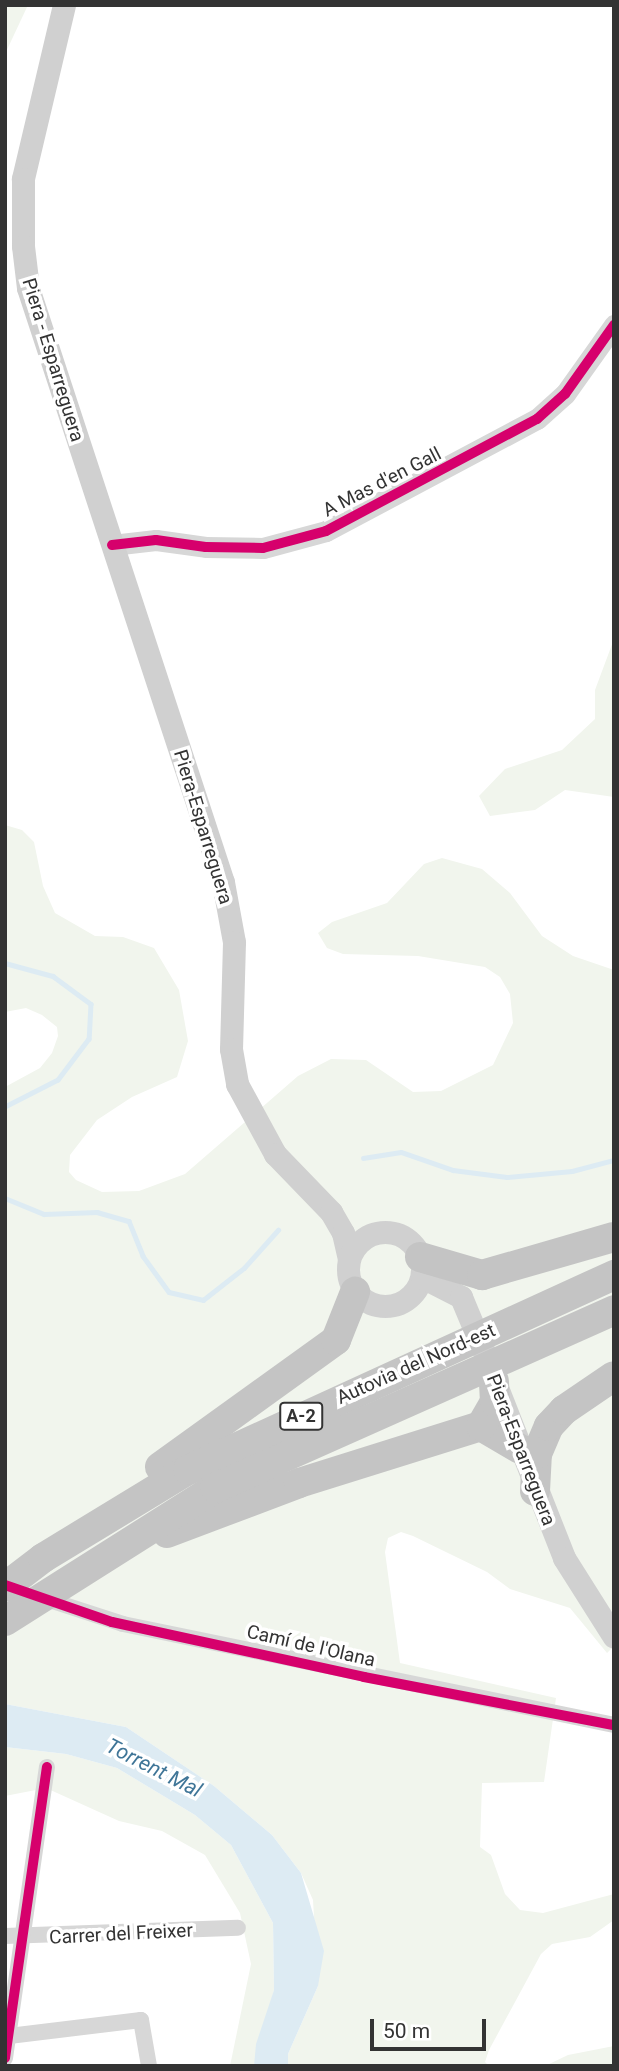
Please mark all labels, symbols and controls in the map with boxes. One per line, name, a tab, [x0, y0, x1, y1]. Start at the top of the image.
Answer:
street label: Piera - Esparreguera	[17, 275, 89, 445]
street label: A Mas d'en Gall	[319, 442, 445, 522]
street label: Piera-Esparreguera	[169, 747, 237, 907]
street label: Autovia del Nord-est	[333, 1319, 499, 1409]
street label: Piera-Esparreguera	[482, 1371, 560, 1529]
road number: A-2	[278, 1401, 324, 1430]
street label: Camí de l'Olana	[245, 1620, 377, 1672]
water label: Torrent Mal	[102, 1733, 206, 1803]
street label: Carrer del Freixer	[49, 1919, 193, 1949]
scale bar	[374, 2004, 490, 2048]
text: 50 m	[383, 2019, 430, 2043]

